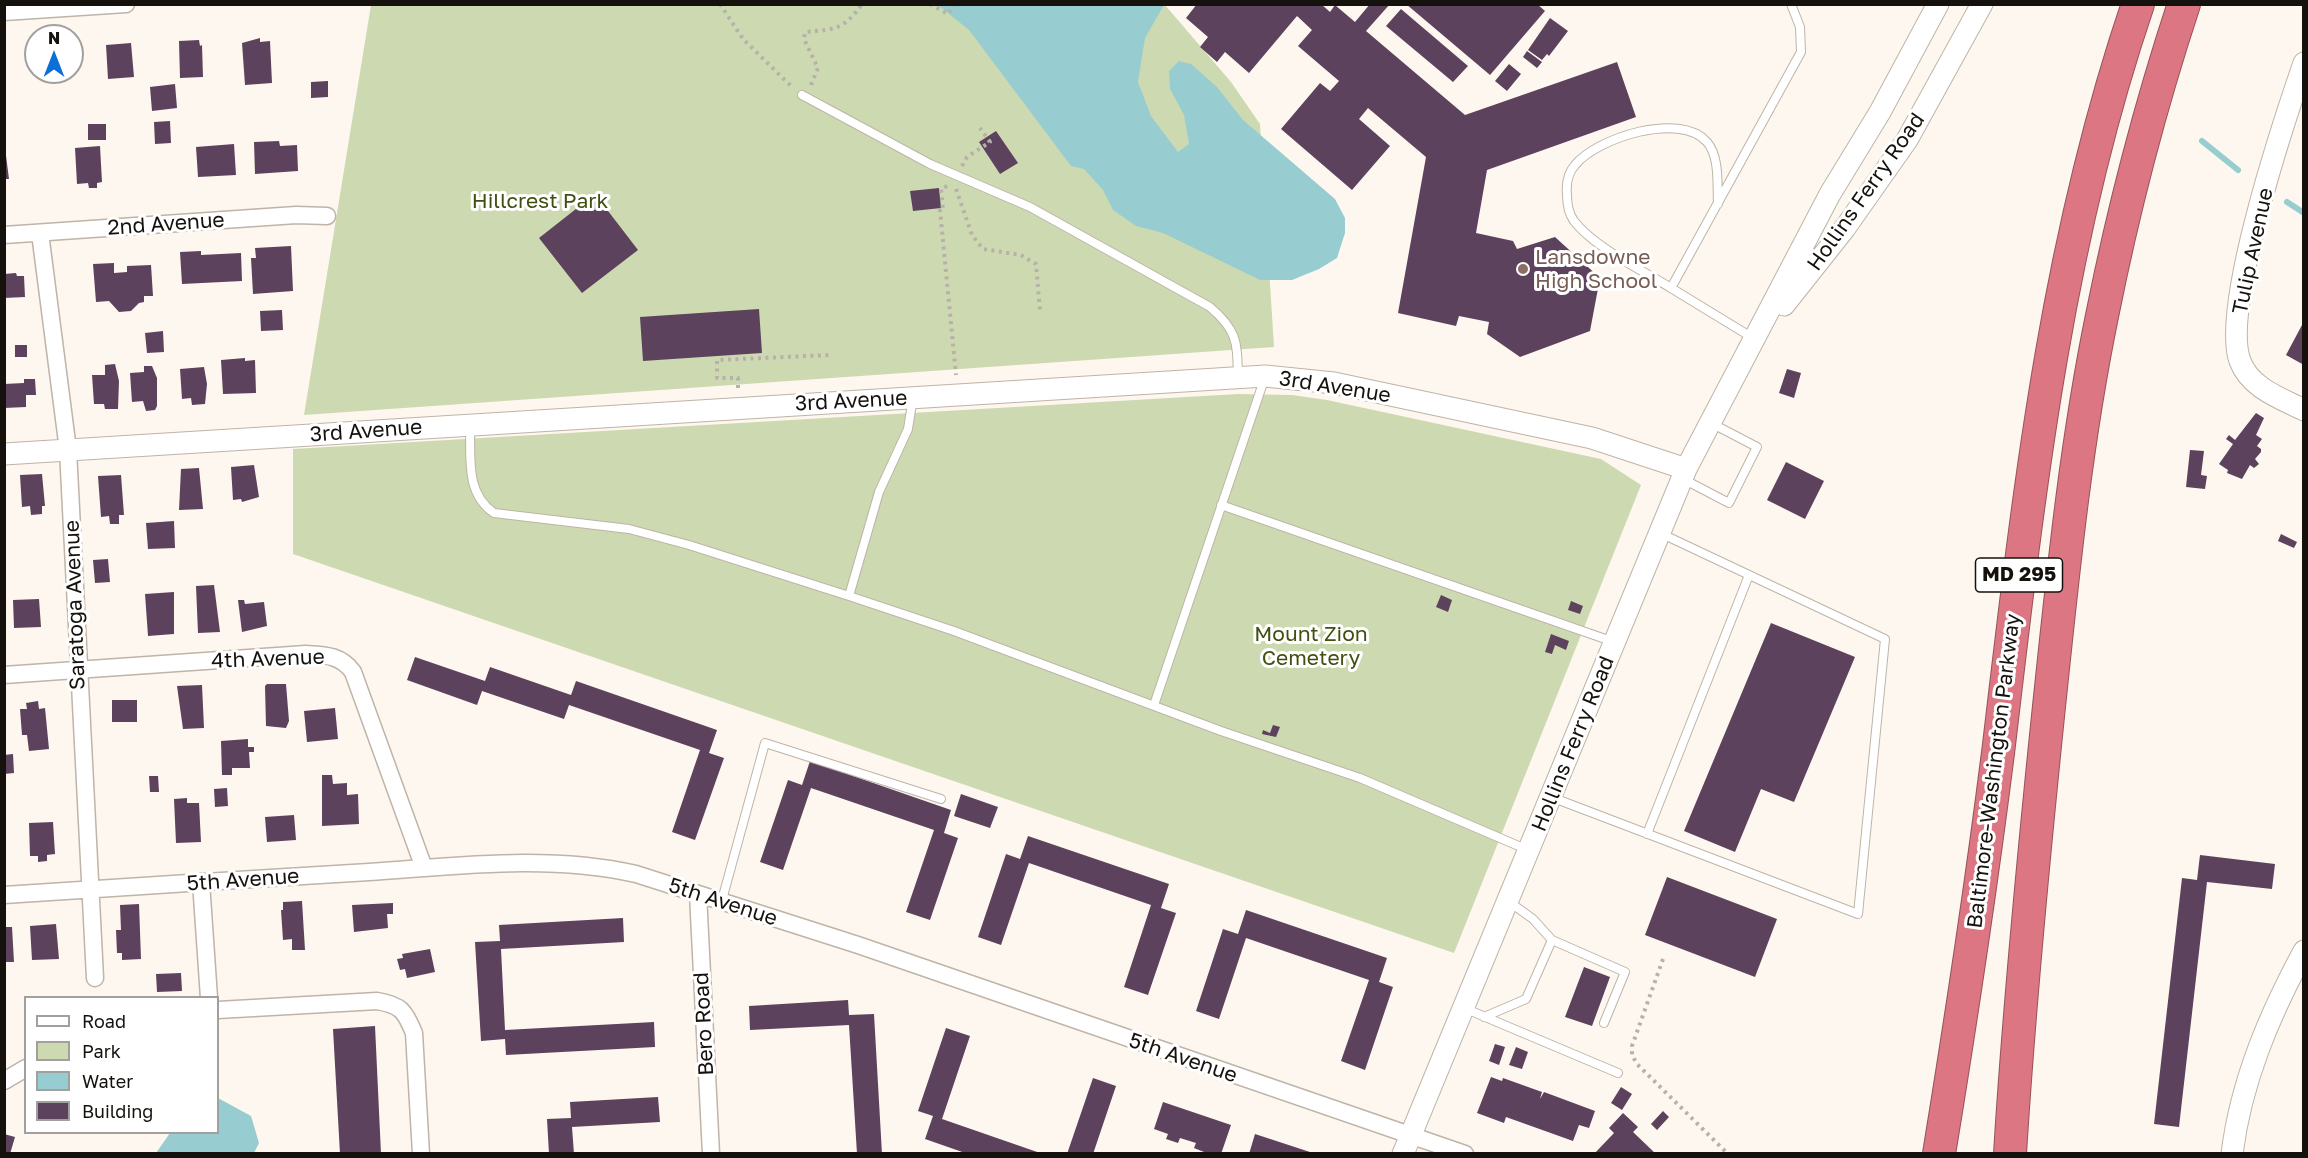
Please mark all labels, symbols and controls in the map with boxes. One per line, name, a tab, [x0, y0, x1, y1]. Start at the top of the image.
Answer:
north arrow	[24, 24, 84, 84]
text: N	[48, 28, 60, 48]
street label: Hollins Ferry Road	[1802, 108, 1930, 276]
street label: Tulip Avenue	[2227, 186, 2279, 316]
park label: Hillcrest Park	[472, 188, 608, 214]
street label: 2nd Avenue	[107, 207, 225, 241]
place label: Lansdowne High School	[1535, 244, 1657, 294]
marker: Lansdowne High School	[1516, 262, 1530, 276]
street label: 3rd Avenue	[1277, 366, 1393, 408]
street label: 3rd Avenue	[794, 385, 908, 417]
street label: 3rd Avenue	[309, 415, 423, 447]
street label: Saratoga Avenue	[59, 520, 91, 690]
road number: MD 295	[1976, 558, 2062, 592]
street label: Baltimore-Washington Parkway	[1962, 612, 2026, 930]
park label: Mount Zion Cemetery	[1254, 621, 1368, 671]
street label: 4th Avenue	[211, 644, 325, 674]
street label: Hollins Ferry Road	[1526, 653, 1620, 835]
street label: 5th Avenue	[186, 863, 300, 897]
street label: 5th Avenue	[665, 873, 781, 931]
street label: Bero Road	[689, 972, 719, 1076]
legend	[24, 996, 219, 1134]
text: Road	[82, 1010, 126, 1032]
street label: 5th Avenue	[1126, 1028, 1240, 1088]
text: Park	[82, 1040, 121, 1062]
text: Water	[82, 1070, 133, 1092]
text: Building	[82, 1100, 153, 1122]

